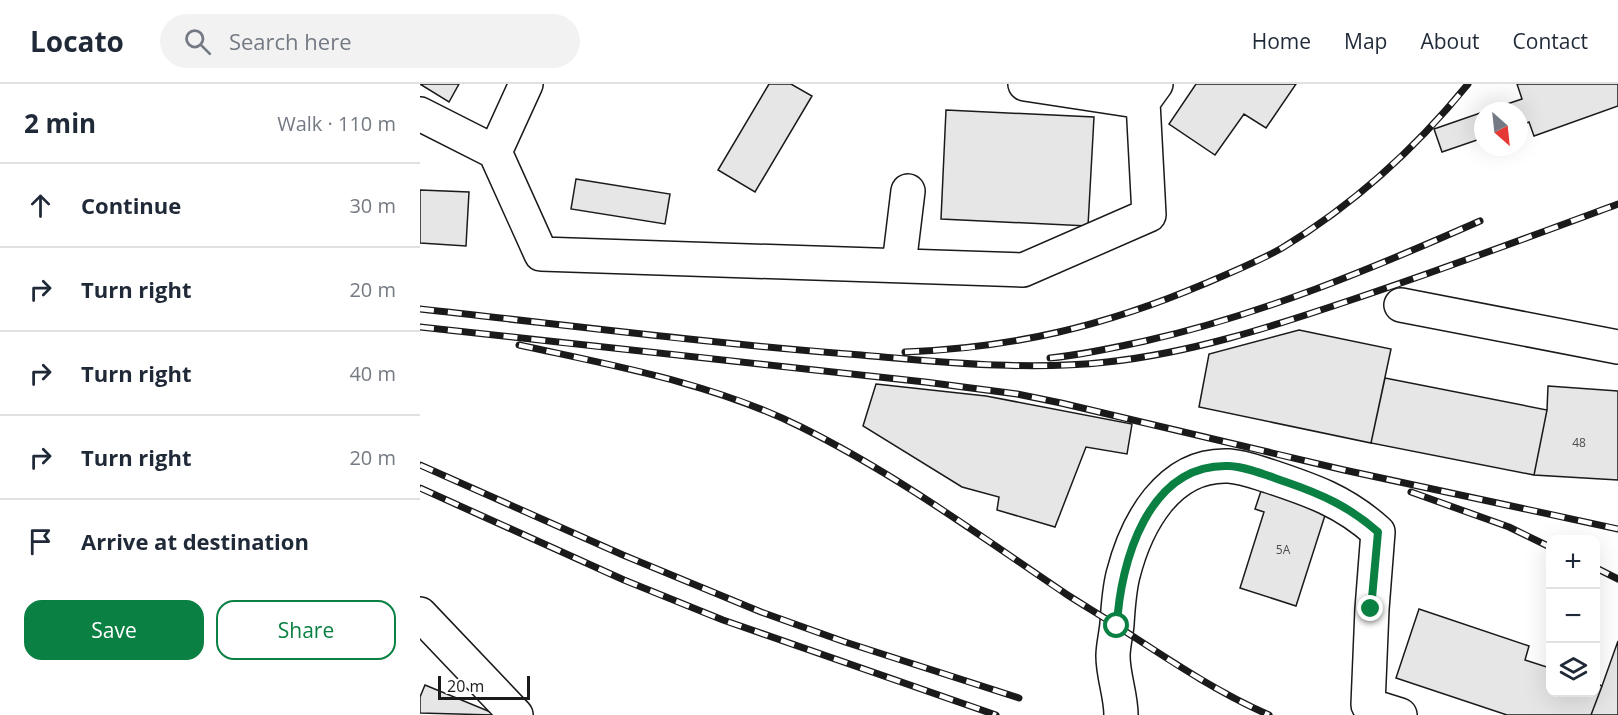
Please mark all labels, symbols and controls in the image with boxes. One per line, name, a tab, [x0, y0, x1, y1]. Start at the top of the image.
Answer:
search box	[160, 14, 580, 68]
text: Locato	[30, 22, 124, 60]
icon: search	[181, 25, 214, 58]
text: Search here	[229, 26, 352, 56]
text: Home	[1252, 27, 1311, 55]
text: Map	[1344, 27, 1387, 55]
text: About	[1420, 27, 1480, 55]
text: Contact	[1513, 27, 1588, 55]
north arrow	[1474, 102, 1528, 156]
text: 2 min	[24, 105, 96, 141]
text: Walk · 110 m	[277, 110, 396, 137]
icon: ahead	[24, 189, 57, 222]
text: Continue	[81, 190, 181, 220]
text: 30 m	[349, 192, 396, 219]
icon: right	[24, 273, 57, 306]
text: Turn right	[81, 274, 192, 304]
text: 20 m	[349, 276, 396, 303]
icon: right	[24, 357, 57, 390]
text: Turn right	[81, 358, 192, 388]
text: 40 m	[349, 360, 396, 387]
house number: 48	[1572, 434, 1586, 451]
icon: right	[24, 441, 57, 474]
text: Turn right	[81, 442, 192, 472]
text: 20 m	[349, 444, 396, 471]
icon: arrive	[24, 525, 57, 558]
text: Arrive at destination	[81, 526, 309, 556]
map controls	[1546, 535, 1600, 697]
button: +	[1546, 535, 1600, 589]
house number: 5А	[1276, 541, 1291, 558]
button: −	[1546, 589, 1600, 643]
route end	[1357, 595, 1383, 621]
button: Save	[24, 600, 204, 660]
button: Share	[216, 600, 396, 660]
route start	[1103, 612, 1129, 638]
button: layers	[1546, 643, 1600, 697]
scale bar	[438, 673, 530, 700]
text: 20 m	[447, 675, 484, 697]

